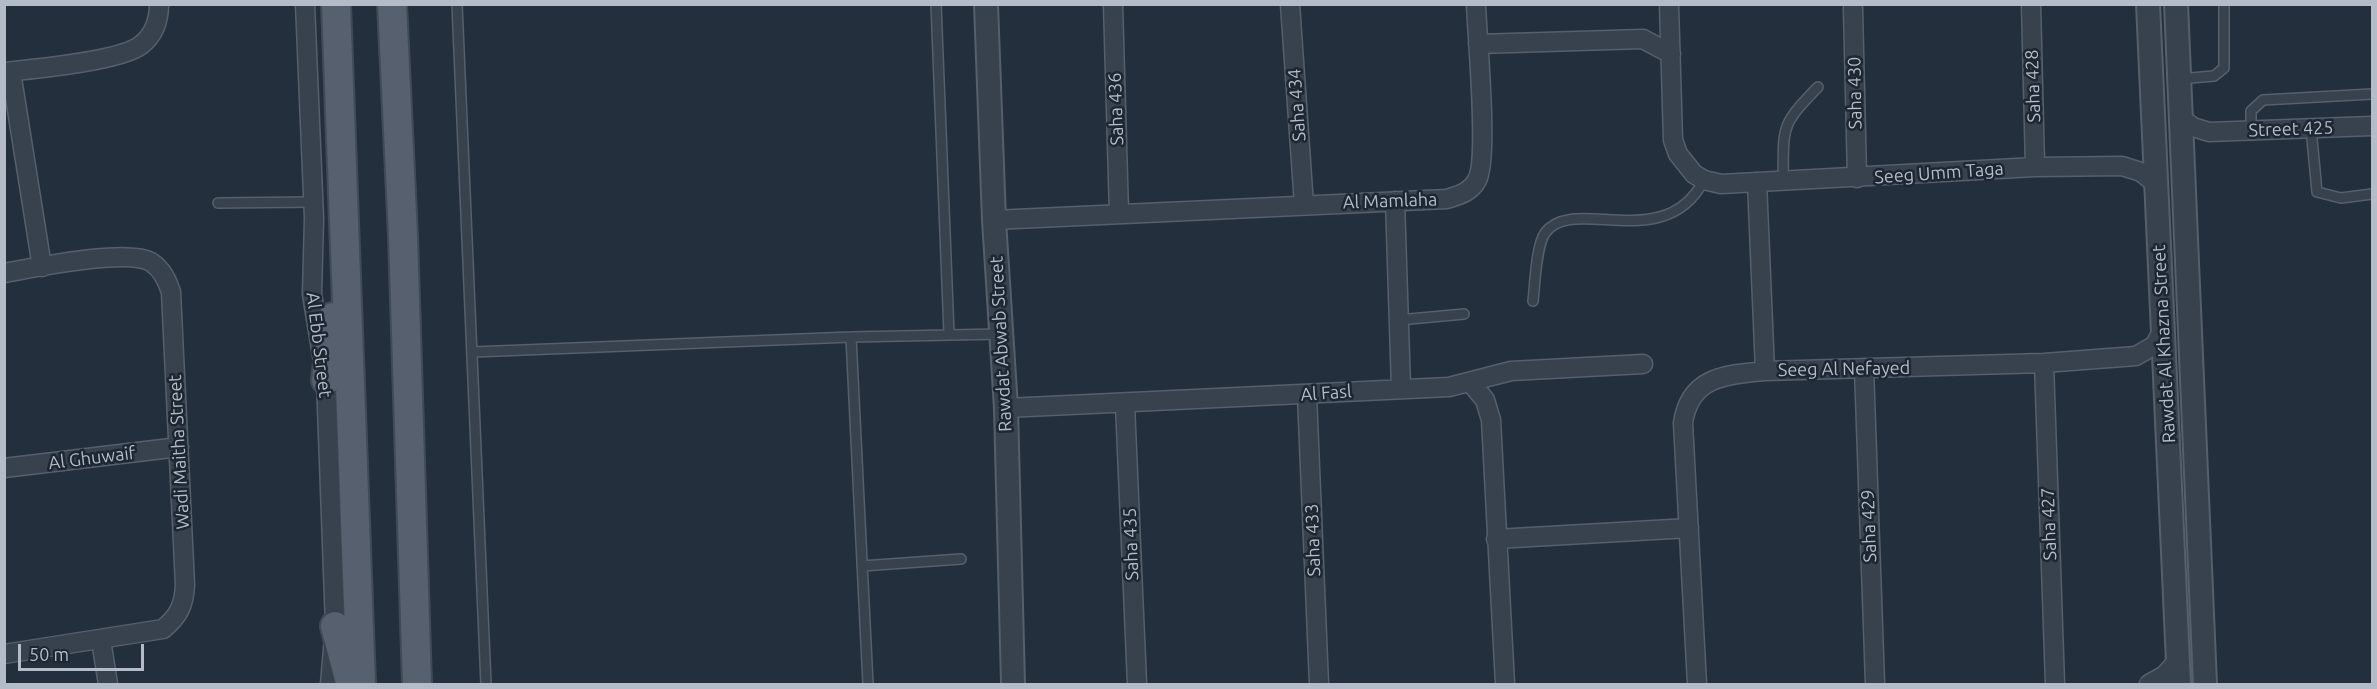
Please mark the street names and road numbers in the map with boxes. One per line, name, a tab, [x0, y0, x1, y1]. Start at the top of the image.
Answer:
street label: Saha 428	[2021, 49, 2045, 123]
street label: Saha 430	[1844, 56, 1866, 130]
street label: Saha 434	[1284, 68, 1310, 142]
street label: Saha 436	[1104, 72, 1128, 146]
street label: Street 425	[2248, 117, 2334, 141]
street label: Seeg Umm Taga	[1874, 158, 2004, 188]
street label: Al Mamlaha	[1342, 189, 1438, 213]
street label: Rawdat Al Khazna Street	[2148, 244, 2180, 444]
street label: Rawdat Abwab Street	[986, 256, 1016, 432]
street label: Al Ebb Street	[302, 291, 336, 399]
street label: Seeg Al Nefayed	[1778, 357, 1910, 381]
street label: Wadi Maitha Street	[164, 374, 194, 530]
street label: Al Fasl	[1300, 380, 1352, 406]
street label: Al Ghuwaif	[47, 442, 137, 474]
street label: Saha 427	[2037, 487, 2061, 561]
street label: Saha 429	[1857, 489, 1881, 563]
street label: Saha 433	[1301, 503, 1325, 577]
street label: Saha 435	[1119, 507, 1143, 581]

